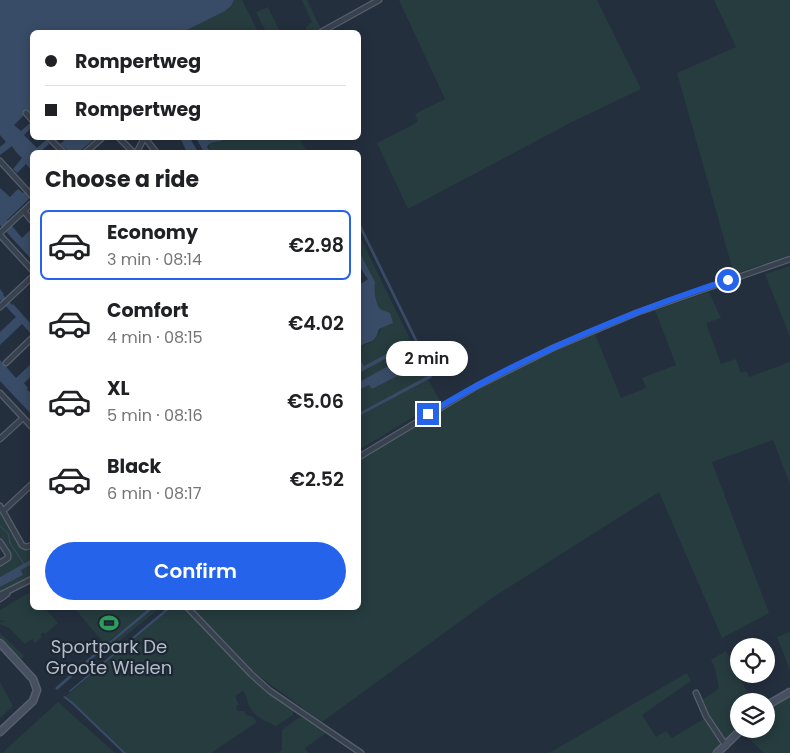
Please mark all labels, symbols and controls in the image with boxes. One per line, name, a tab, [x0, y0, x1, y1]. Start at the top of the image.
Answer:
text: Rompertweg	[75, 48, 201, 75]
text: Rompertweg	[75, 96, 201, 123]
text: Choose a ride	[45, 164, 199, 195]
text: Economy	[107, 219, 198, 246]
icon: car	[47, 223, 92, 268]
text: €2.98	[289, 232, 344, 259]
text: 3 min · 08:14	[107, 248, 202, 271]
route start	[717, 269, 739, 291]
text: Comfort	[107, 297, 189, 324]
icon: car	[47, 301, 92, 346]
text: €4.02	[288, 310, 344, 337]
text: 4 min · 08:15	[107, 326, 203, 349]
callout: 2 min	[387, 342, 469, 376]
text: 2 min	[405, 347, 449, 370]
text: XL	[107, 375, 130, 402]
icon: car	[47, 379, 92, 424]
text: €5.06	[287, 388, 344, 415]
route end	[417, 403, 439, 425]
text: 5 min · 08:16	[107, 404, 203, 427]
text: Black	[107, 453, 161, 480]
icon: car	[47, 457, 92, 502]
text: €2.52	[290, 466, 344, 493]
text: 6 min · 08:17	[107, 482, 201, 505]
button: Confirm	[45, 542, 346, 600]
sports icon: Sportpark De Groote Wielen	[98, 612, 120, 634]
place label: Sportpark De Groote Wielen	[46, 634, 172, 680]
map controls	[730, 638, 775, 738]
button: locate	[730, 638, 775, 683]
button: layers	[730, 693, 775, 738]

